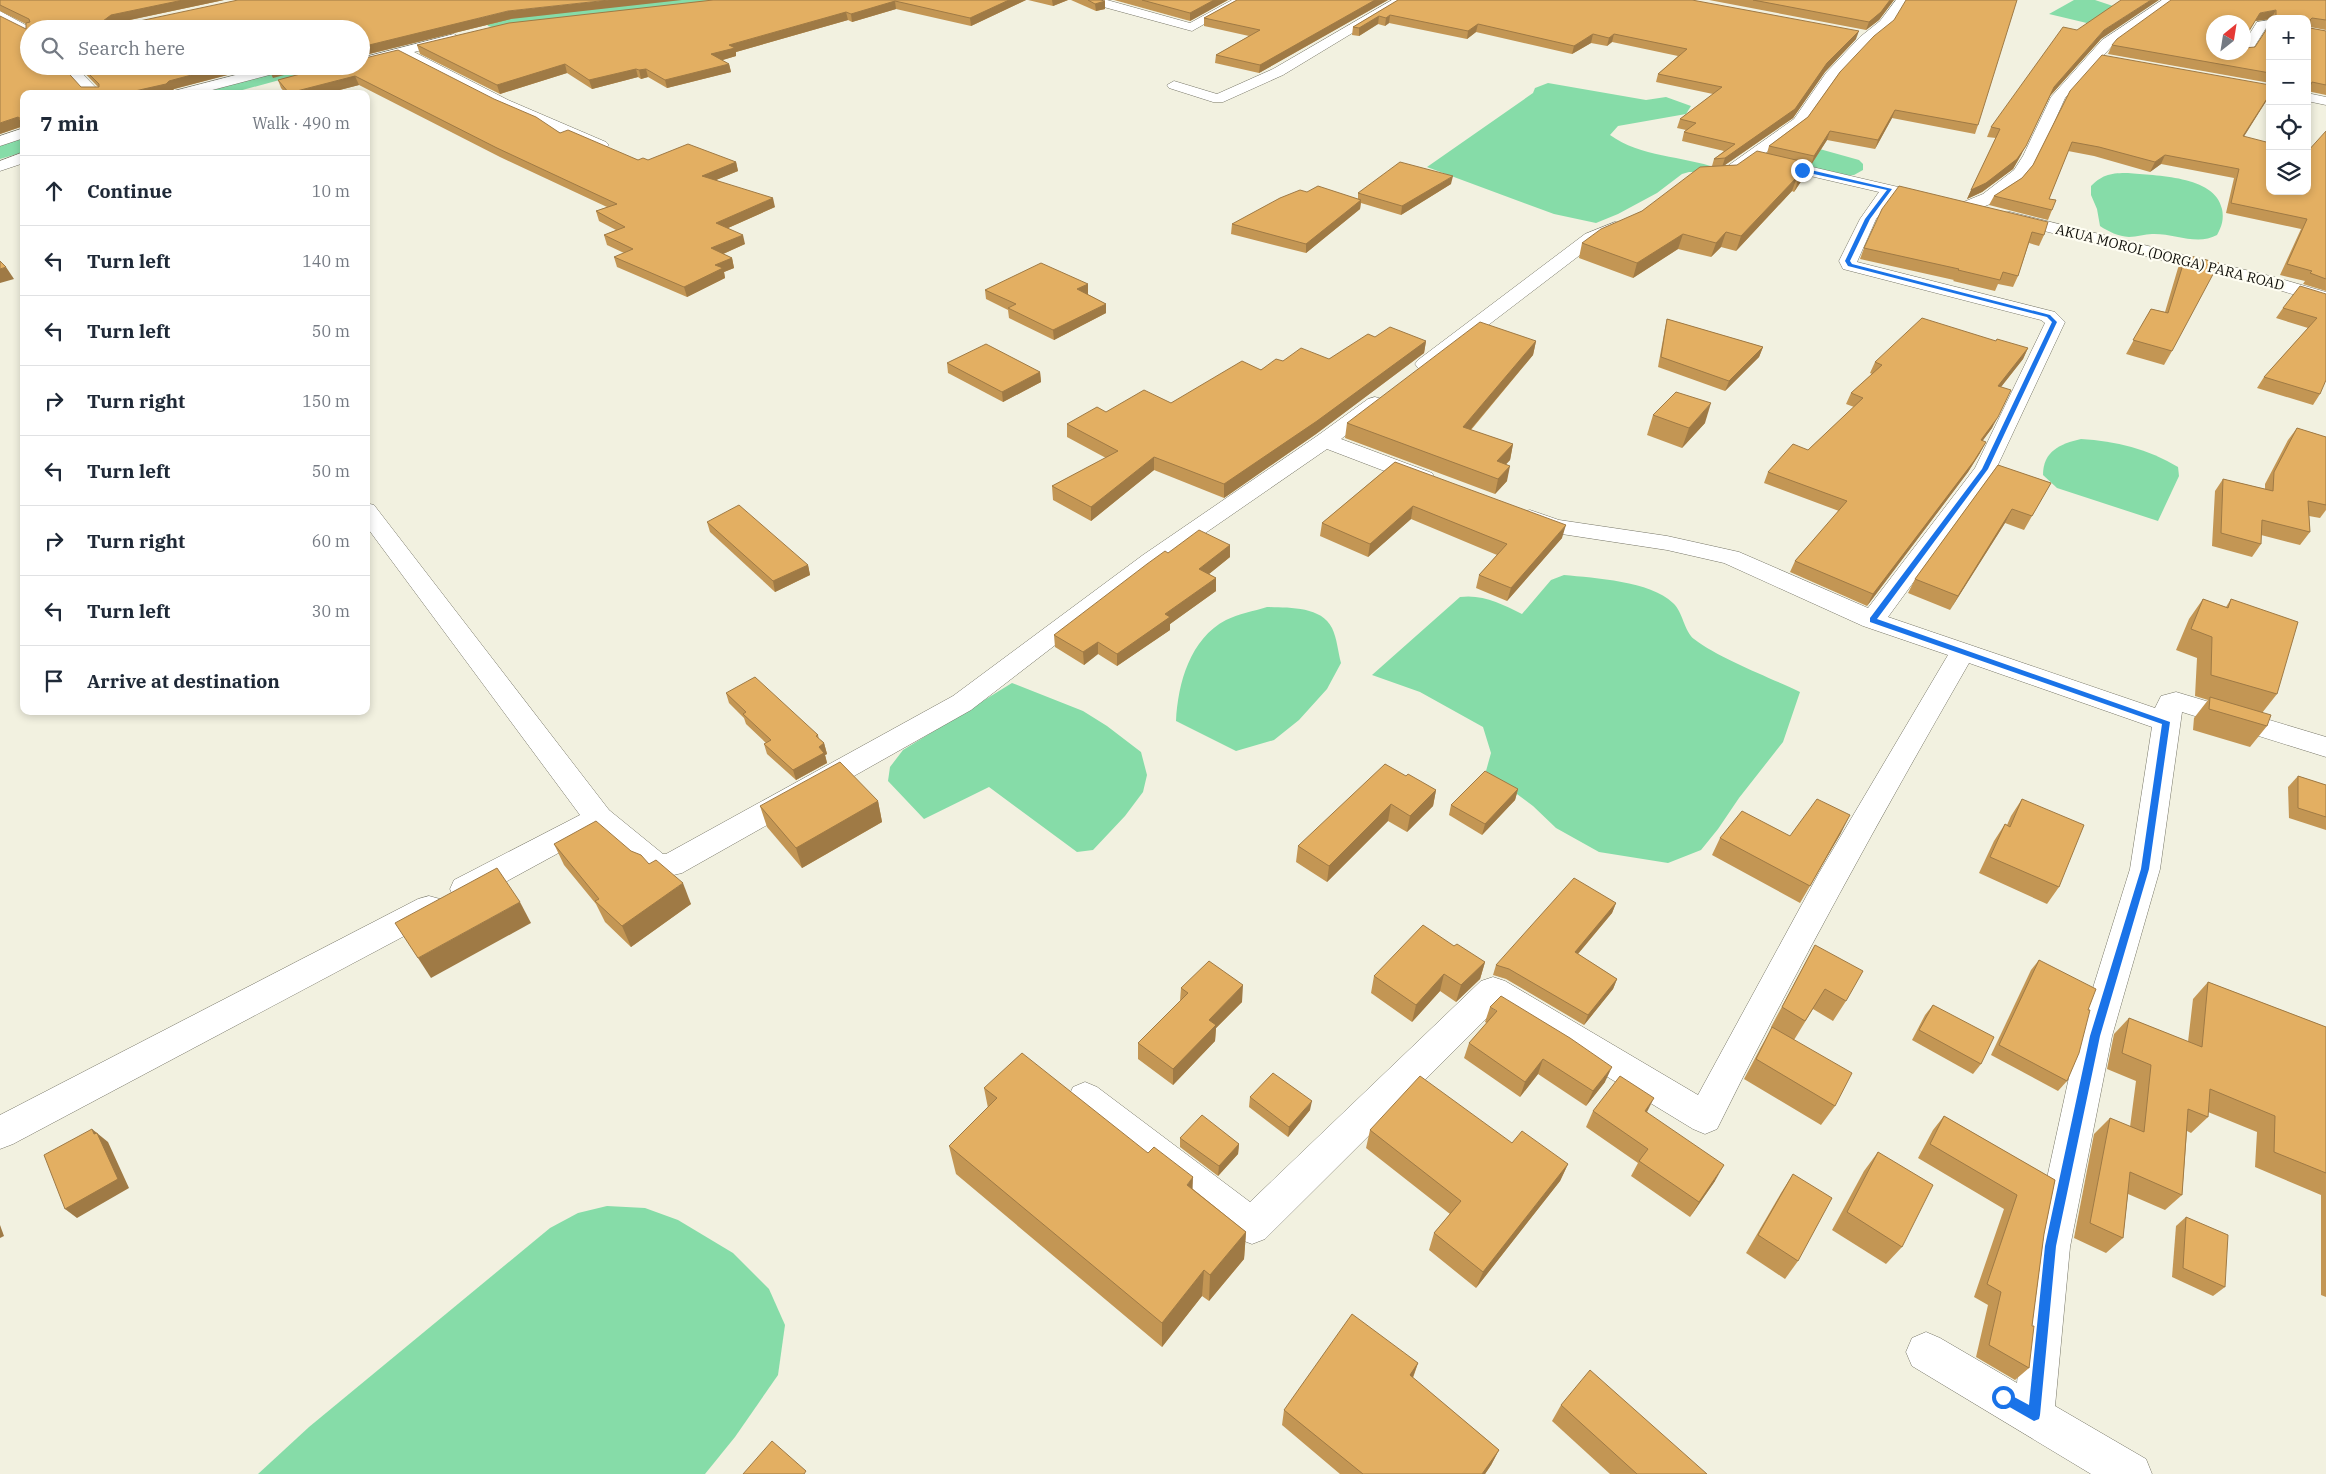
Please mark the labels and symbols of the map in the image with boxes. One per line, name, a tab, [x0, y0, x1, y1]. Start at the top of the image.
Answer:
north arrow	[2206, 15, 2251, 60]
route end	[1791, 159, 1814, 182]
street label: AKUA MOROL (DORGA) PARA ROAD	[2054, 220, 2286, 294]
route start	[1992, 1386, 2015, 1409]

